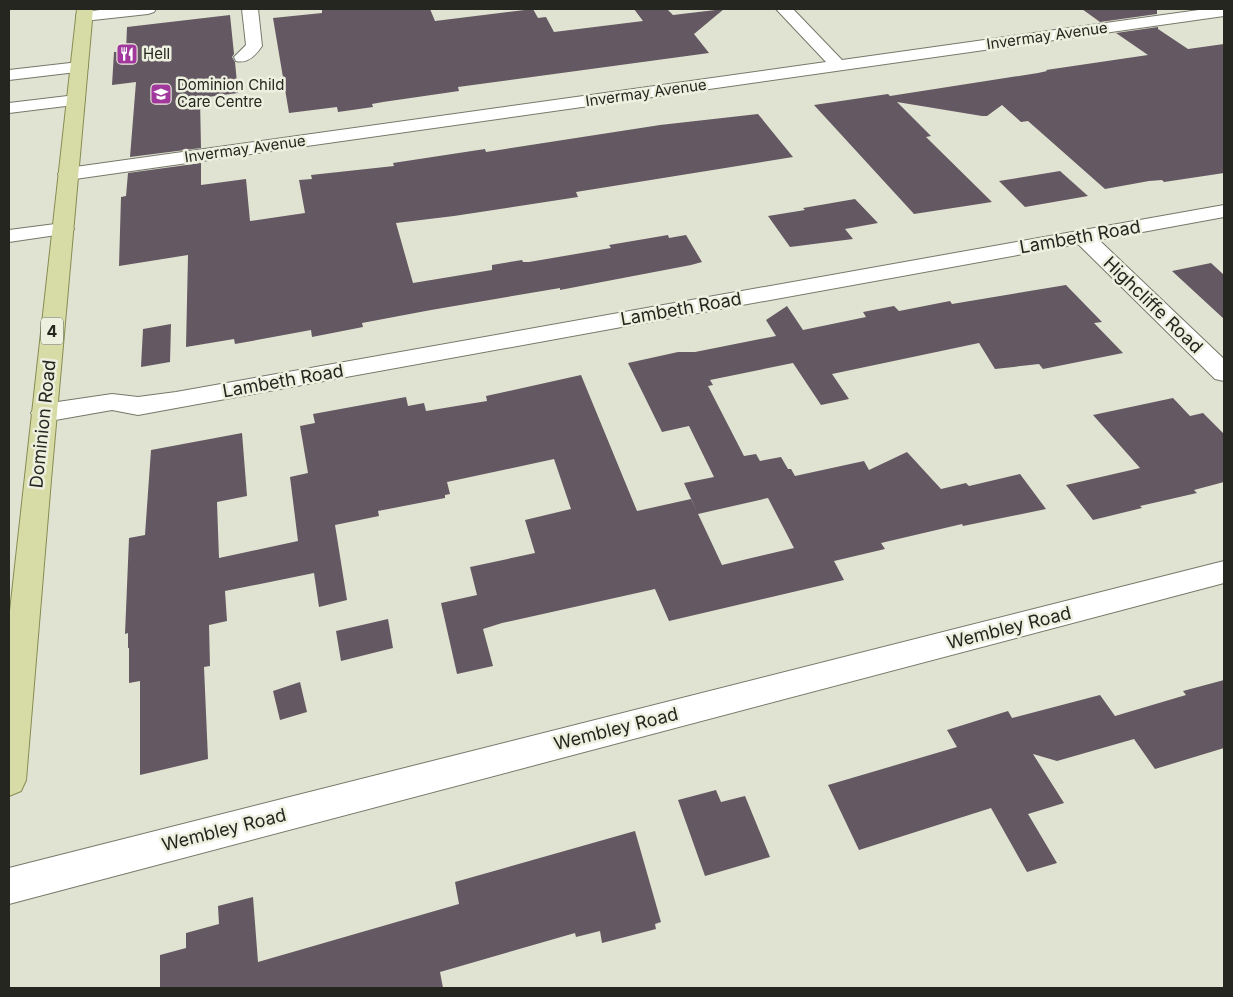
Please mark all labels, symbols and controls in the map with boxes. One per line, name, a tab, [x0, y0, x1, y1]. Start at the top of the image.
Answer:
street label: Invermay Avenue	[985, 18, 1109, 53]
restaurant icon: Hell	[115, 42, 139, 66]
place label: Hell	[143, 44, 170, 63]
place label: Dominion Child Care Centre	[177, 75, 284, 111]
street label: Invermay Avenue	[584, 75, 708, 110]
school or university icon: Dominion Child Care Centre	[149, 82, 173, 106]
street label: Invermay Avenue	[183, 131, 307, 166]
street label: Lambeth Road	[1018, 216, 1142, 257]
street label: Highcliffe Road	[1099, 252, 1207, 357]
street label: Lambeth Road	[619, 288, 743, 329]
road number: 4	[41, 318, 63, 344]
street label: Dominion Road	[25, 359, 60, 489]
street label: Lambeth Road	[221, 360, 345, 401]
street label: Wembley Road	[945, 602, 1073, 653]
street label: Wembley Road	[552, 703, 680, 754]
street label: Wembley Road	[160, 804, 288, 855]

